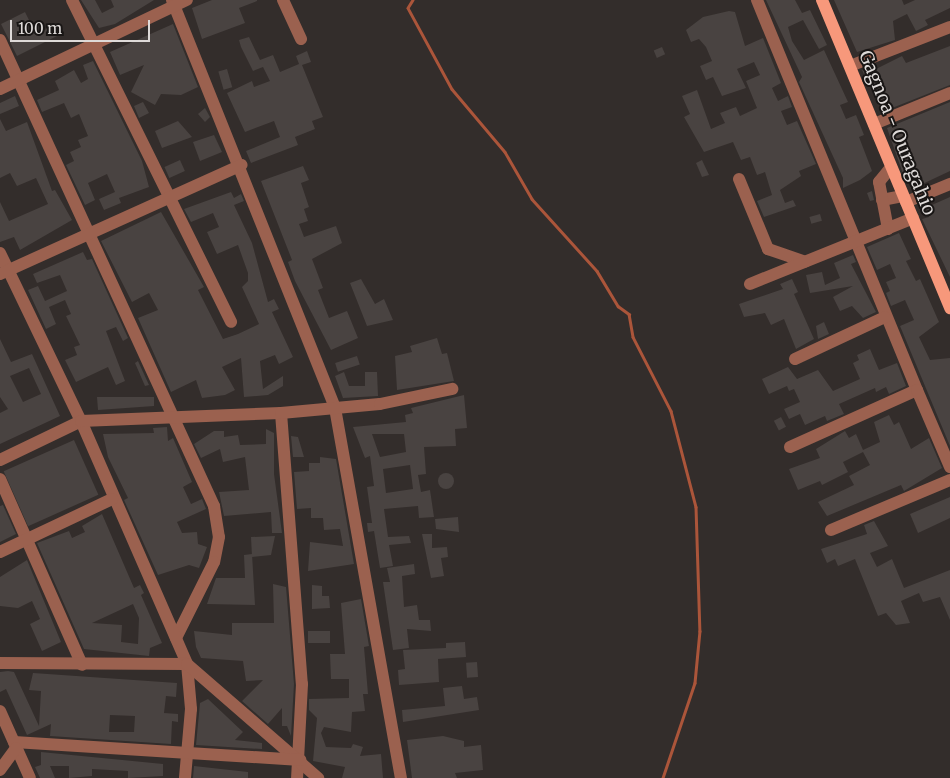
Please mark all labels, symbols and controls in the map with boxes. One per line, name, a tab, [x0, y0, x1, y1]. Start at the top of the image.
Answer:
scale bar	[12, 10, 152, 42]
text: 100 m	[18, 19, 62, 38]
street label: Gagnoa - Ouragahio	[854, 48, 940, 218]

